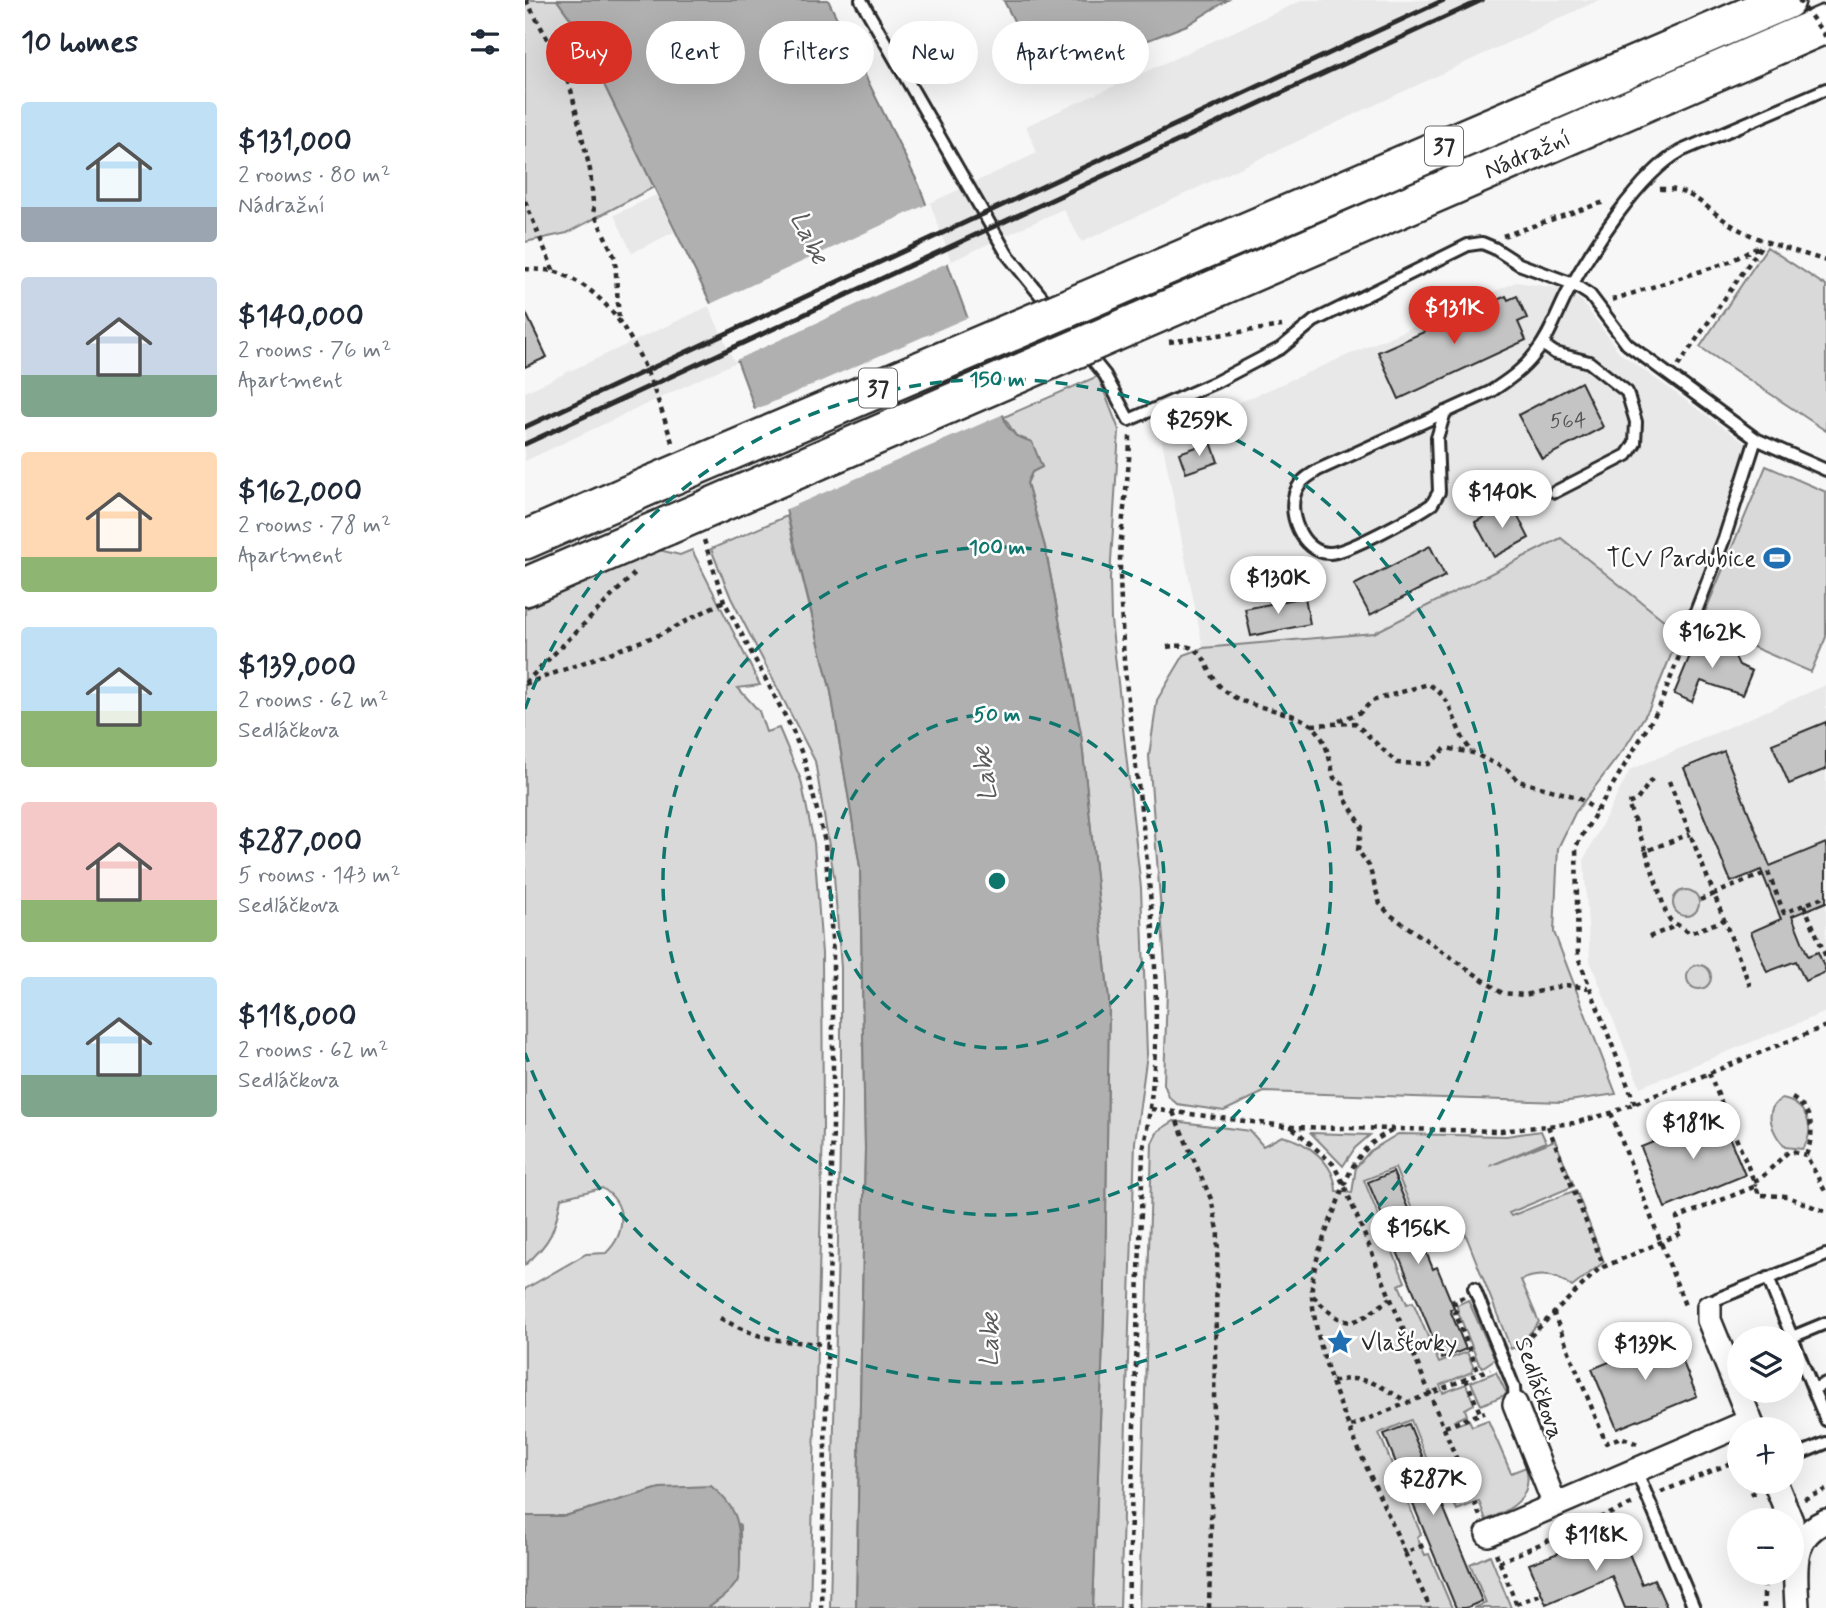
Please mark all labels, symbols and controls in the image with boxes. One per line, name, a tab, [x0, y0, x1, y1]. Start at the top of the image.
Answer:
chip: Buy	[546, 21, 632, 84]
chip: Rent	[646, 21, 745, 84]
chip: Filters	[759, 21, 874, 84]
chip: New	[888, 21, 978, 84]
chip: Apartment	[992, 21, 1149, 84]
text: 10 homes	[21, 23, 138, 62]
icon: filters	[466, 23, 504, 61]
text: $131,000	[238, 122, 352, 161]
street label: Nádražní	[1480, 123, 1576, 187]
road number: 37	[1425, 127, 1463, 166]
icon: home	[77, 130, 161, 214]
text: 2 rooms · 80 m²	[238, 161, 391, 191]
text: Nádražní	[238, 191, 325, 221]
water label: Labe	[781, 206, 836, 271]
pin: $131K	[1405, 286, 1503, 346]
text: $131K	[1425, 294, 1483, 324]
text: $140,000	[238, 297, 364, 336]
icon: home	[77, 305, 161, 389]
text: 2 rooms · 76 m²	[238, 336, 391, 366]
text: Apartment	[238, 366, 343, 396]
text: 150 m	[969, 366, 1025, 394]
road number: 37	[859, 368, 897, 408]
pin: $259K	[1150, 398, 1248, 458]
text: $259K	[1166, 406, 1232, 436]
house number: 564	[1550, 407, 1586, 435]
pin: $140K	[1453, 470, 1551, 530]
text: $162,000	[238, 472, 362, 511]
text: $140K	[1468, 478, 1536, 508]
icon: home	[77, 480, 161, 564]
text: 2 rooms · 78 m²	[238, 511, 391, 541]
text: 100 m	[969, 534, 1025, 562]
text: Apartment	[238, 541, 343, 571]
sports icon: TCV Pardubice	[1762, 543, 1792, 573]
place label: TCV Pardubice	[1607, 544, 1756, 575]
pin: $130K	[1229, 556, 1327, 616]
text: $130K	[1246, 564, 1310, 594]
pin: $162K	[1663, 610, 1761, 670]
text: $162K	[1679, 618, 1745, 648]
text: $139,000	[238, 647, 356, 686]
icon: home	[77, 655, 161, 739]
text: 2 rooms · 62 m²	[238, 686, 389, 716]
text: 50 m	[974, 701, 1021, 729]
text: Sedláčkova	[238, 716, 340, 746]
water label: Labe	[966, 743, 1006, 803]
text: $287,000	[238, 822, 362, 861]
icon: home	[77, 830, 161, 914]
text: 5 rooms · 143 m²	[238, 861, 401, 891]
centre of rings	[985, 869, 1009, 893]
text: Sedláčkova	[238, 891, 340, 921]
text: $118,000	[238, 997, 357, 1036]
icon: home	[77, 1005, 161, 1089]
text: 2 rooms · 62 m²	[238, 1036, 389, 1066]
text: Sedláčkova	[238, 1066, 340, 1096]
pin: $181K	[1644, 1102, 1742, 1161]
text: $181K	[1662, 1109, 1724, 1139]
pin: $156K	[1369, 1206, 1467, 1266]
text: $156K	[1386, 1214, 1450, 1244]
water label: Labe	[973, 1310, 1009, 1368]
pin: $139K	[1596, 1322, 1694, 1382]
map controls	[1727, 1326, 1804, 1585]
button: layers	[1727, 1326, 1804, 1403]
place icon: Vlašťovky	[1325, 1327, 1355, 1357]
place label: Vlašťovky	[1361, 1328, 1457, 1359]
text: $139K	[1614, 1330, 1676, 1360]
street label: Sedláčkova	[1507, 1333, 1571, 1444]
button: +	[1727, 1417, 1804, 1494]
pin: $287K	[1384, 1458, 1482, 1517]
text: $287K	[1400, 1465, 1466, 1495]
button: −	[1727, 1508, 1804, 1585]
pin: $118K	[1547, 1514, 1645, 1573]
text: $118K	[1565, 1521, 1627, 1551]

